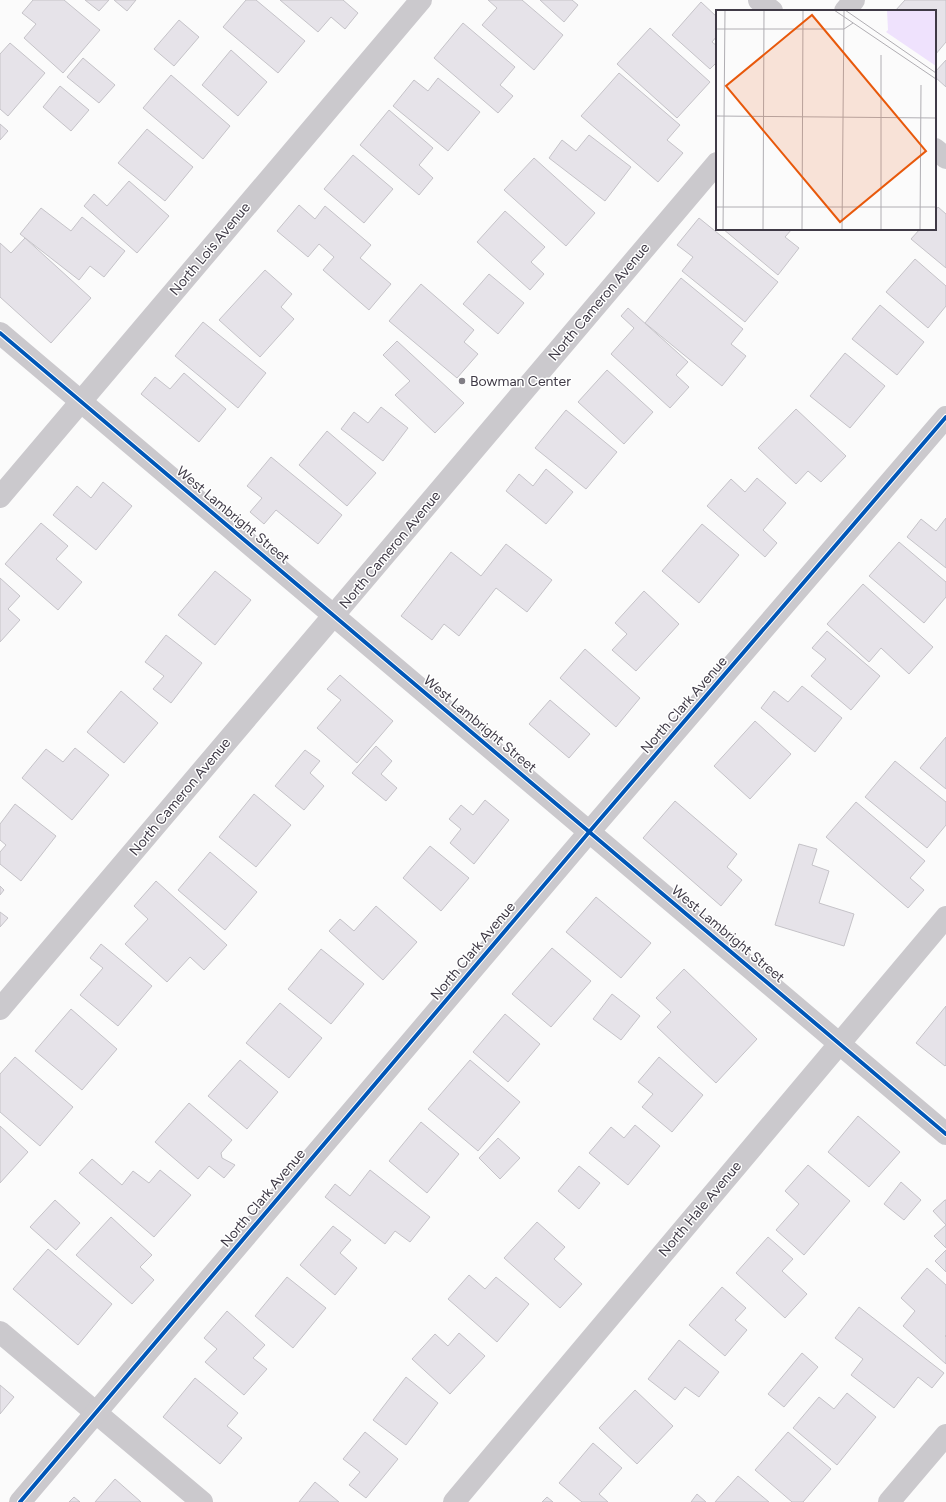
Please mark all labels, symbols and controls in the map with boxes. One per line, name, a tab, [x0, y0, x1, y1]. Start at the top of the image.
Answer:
inset map	[716, 10, 936, 230]
street label: North Lois Avenue	[166, 199, 254, 299]
street label: North Cameron Avenue	[545, 239, 653, 364]
place label: Bowman Center	[470, 373, 571, 390]
marker: Bowman Center	[457, 376, 467, 386]
street label: West Lambright Street	[173, 463, 293, 567]
street label: North Cameron Avenue	[336, 487, 444, 612]
street label: North Clark Avenue	[637, 653, 731, 757]
street label: West Lambright Street	[420, 672, 540, 776]
street label: North Cameron Avenue	[126, 734, 234, 859]
street label: West Lambright Street	[668, 882, 788, 986]
street label: North Clark Avenue	[427, 898, 519, 1004]
street label: North Clark Avenue	[217, 1145, 309, 1251]
street label: North Hale Avenue	[655, 1158, 745, 1260]

